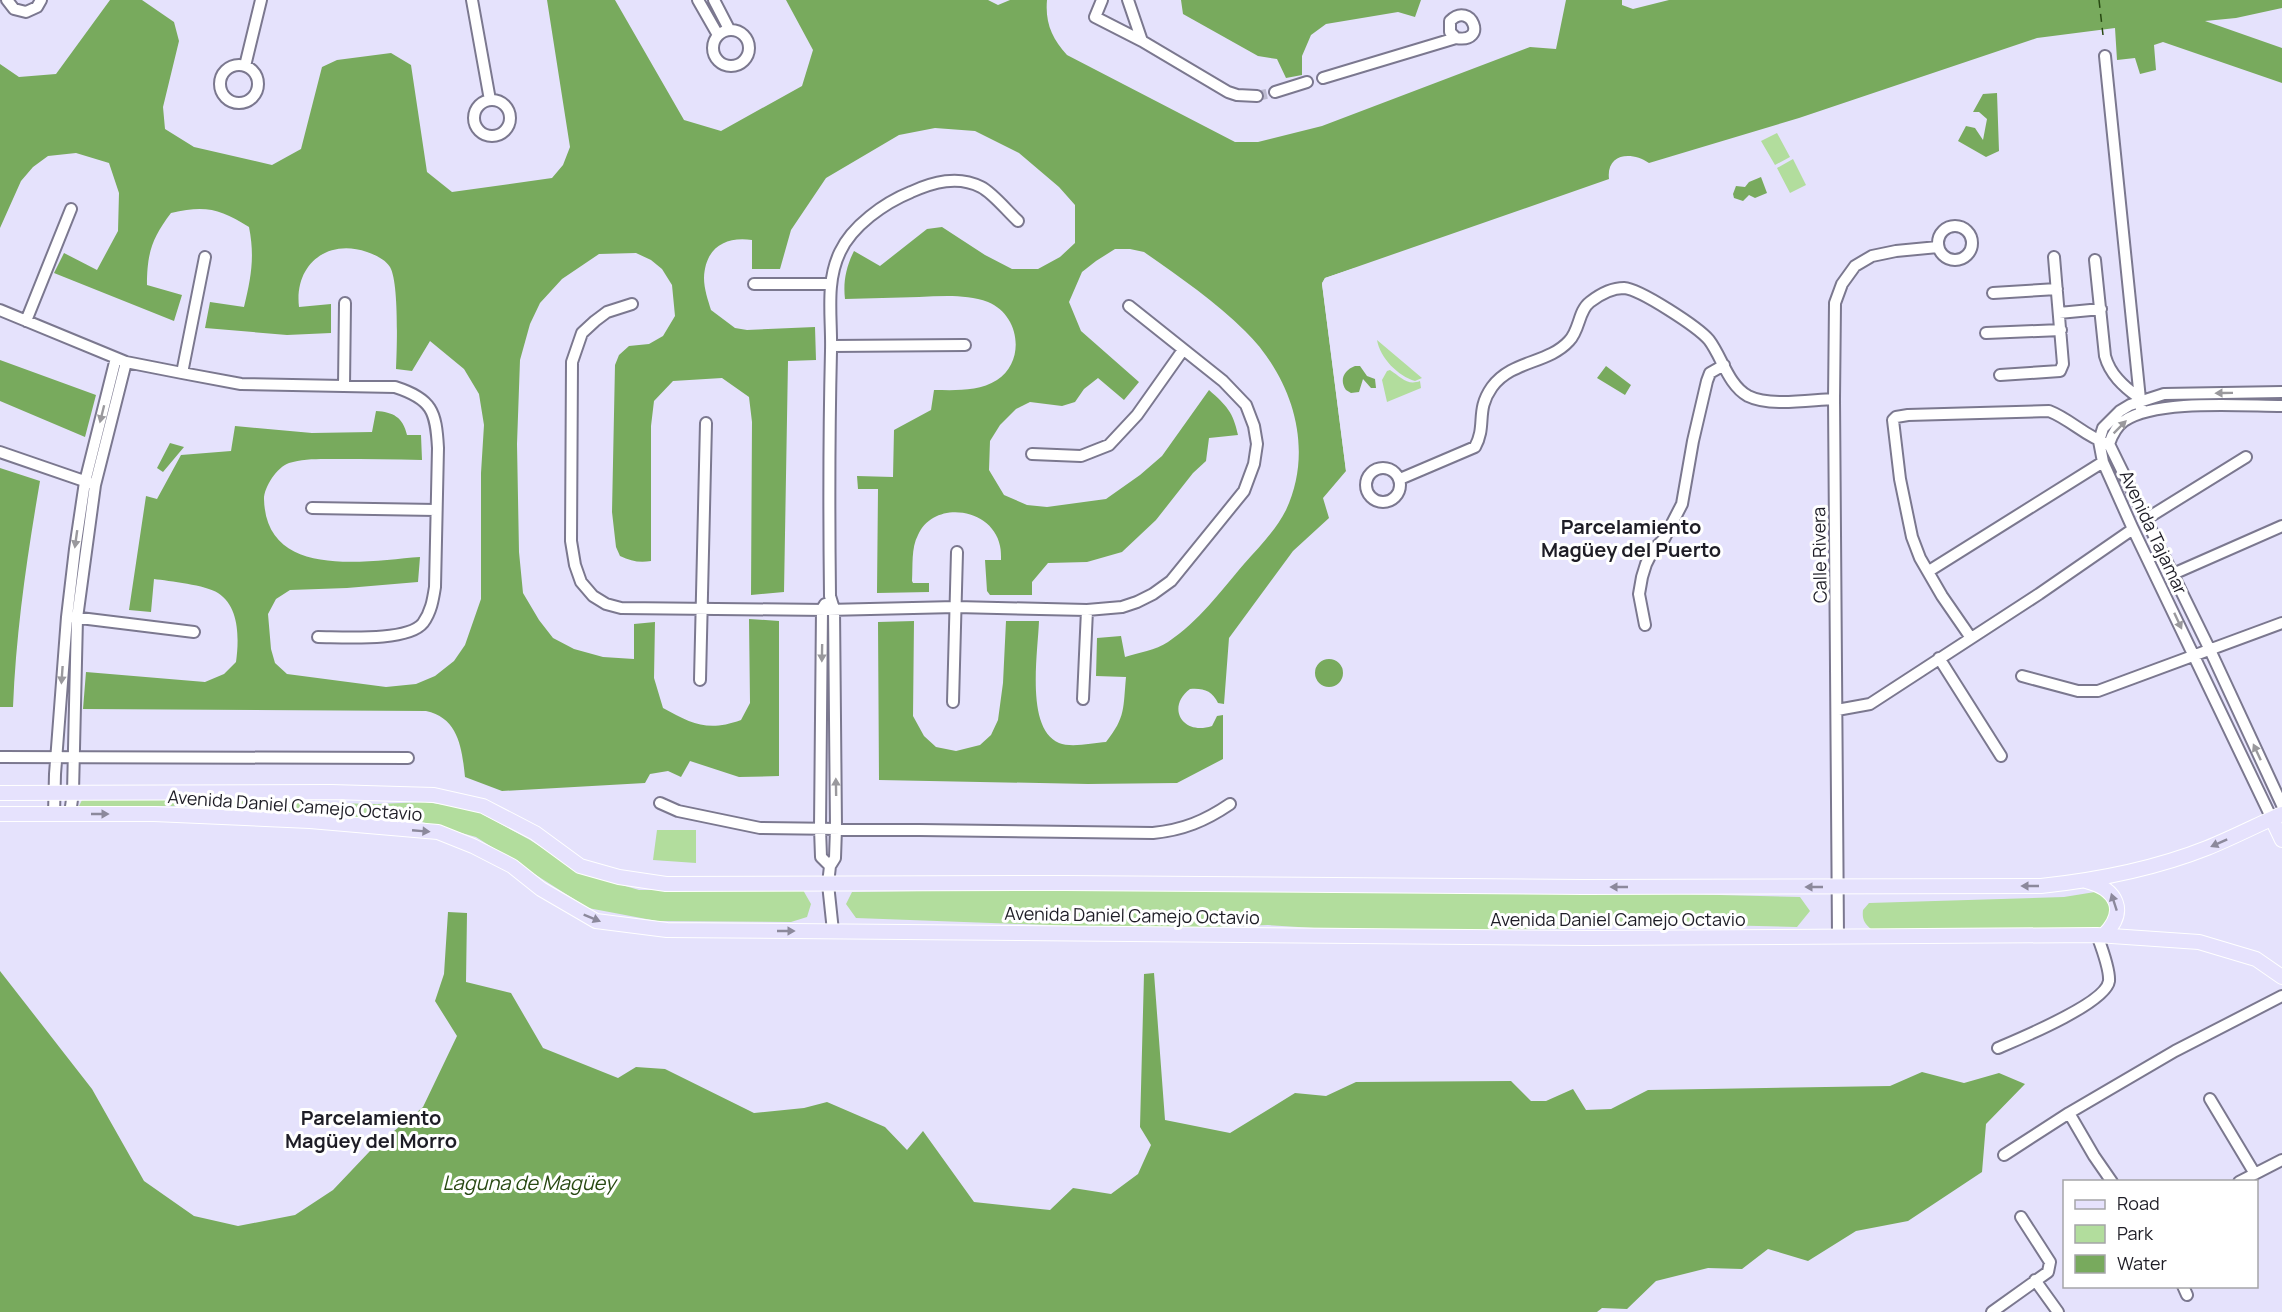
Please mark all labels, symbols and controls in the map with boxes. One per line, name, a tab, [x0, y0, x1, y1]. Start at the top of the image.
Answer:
one-way arrow	[2214, 388, 2233, 398]
one-way arrow	[96, 405, 106, 424]
one-way arrow	[2113, 419, 2127, 434]
street label: Avenida Tajamar	[2115, 466, 2194, 599]
street label: Calle Rivera	[1806, 507, 1832, 603]
district label: Parcelamiento Magüey del Puerto	[1541, 513, 1721, 563]
one-way arrow	[72, 530, 81, 549]
one-way arrow	[2173, 613, 2182, 630]
one-way arrow	[817, 643, 827, 662]
one-way arrow	[58, 666, 67, 685]
one-way arrow	[2253, 743, 2262, 760]
one-way arrow	[831, 777, 841, 796]
street label: Avenida Daniel Camejo Octavio	[167, 784, 423, 826]
one-way arrow	[91, 809, 110, 819]
one-way arrow	[411, 826, 430, 835]
one-way arrow	[2210, 838, 2227, 847]
one-way arrow	[1609, 882, 1628, 892]
one-way arrow	[1804, 882, 1823, 892]
one-way arrow	[2020, 882, 2039, 891]
one-way arrow	[2109, 893, 2118, 911]
street label: Avenida Daniel Camejo Octavio	[1004, 901, 1260, 929]
street label: Avenida Daniel Camejo Octavio	[1490, 907, 1746, 931]
one-way arrow	[584, 913, 602, 923]
one-way arrow	[776, 926, 795, 936]
district label: Parcelamiento Magüey del Morro	[285, 1104, 457, 1154]
water label: Laguna de Magüey	[442, 1169, 618, 1196]
legend	[2063, 1180, 2258, 1288]
text: Road	[2117, 1191, 2160, 1215]
text: Park	[2117, 1221, 2154, 1245]
text: Water	[2117, 1251, 2167, 1275]

